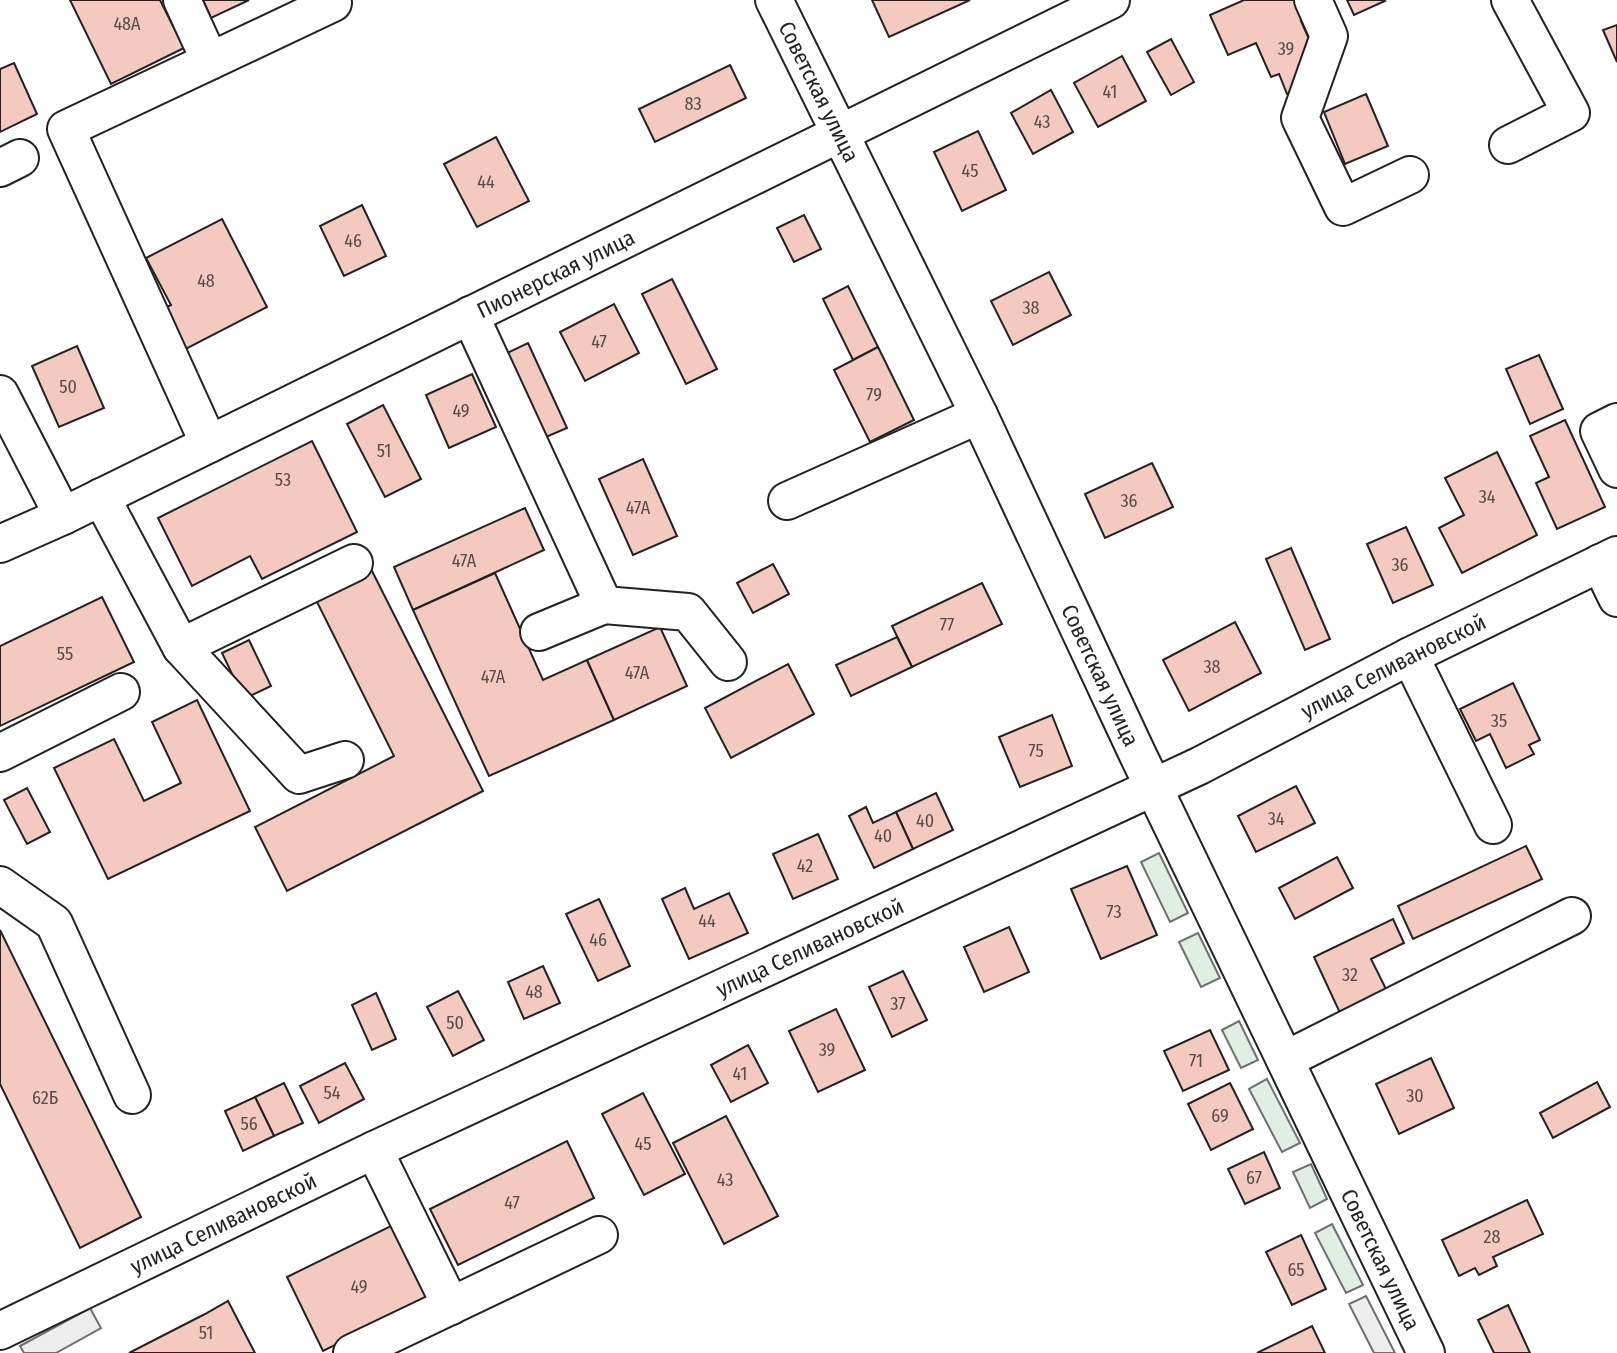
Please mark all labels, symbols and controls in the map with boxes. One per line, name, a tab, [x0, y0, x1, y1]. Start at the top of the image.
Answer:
house number: 48А	[113, 13, 141, 35]
street label: Советская улица	[773, 17, 865, 166]
house number: 39	[1278, 38, 1294, 60]
house number: 41	[1103, 81, 1117, 103]
house number: 83	[684, 93, 702, 115]
house number: 43	[1034, 111, 1050, 133]
house number: 45	[962, 160, 978, 182]
house number: 44	[477, 171, 495, 193]
street label: Пионерская улица	[472, 224, 639, 324]
house number: 46	[344, 230, 362, 252]
house number: 48	[197, 270, 215, 292]
house number: 38	[1022, 297, 1040, 319]
house number: 47	[591, 331, 607, 353]
house number: 50	[59, 376, 77, 398]
house number: 79	[866, 384, 882, 406]
house number: 49	[452, 400, 470, 422]
house number: 51	[377, 440, 391, 462]
house number: 53	[275, 469, 291, 491]
house number: 34	[1479, 486, 1496, 508]
house number: 36	[1120, 490, 1138, 512]
house number: 47А	[626, 497, 651, 519]
house number: 47А	[452, 550, 477, 572]
house number: 36	[1391, 554, 1409, 576]
street label: Советская улица	[1055, 600, 1145, 751]
street label: улица Селивановской	[1296, 608, 1490, 724]
house number: 77	[940, 614, 954, 636]
house number: 55	[57, 643, 73, 665]
house number: 38	[1203, 656, 1221, 678]
house number: 47А	[625, 662, 650, 684]
house number: 47А	[481, 666, 506, 688]
house number: 35	[1491, 710, 1507, 732]
house number: 75	[1028, 740, 1044, 762]
house number: 34	[1268, 808, 1285, 830]
house number: 40	[916, 810, 934, 832]
house number: 40	[874, 825, 892, 847]
house number: 42	[797, 855, 813, 877]
street label: улица Селивановской	[712, 892, 908, 1003]
house number: 73	[1106, 901, 1122, 923]
house number: 44	[698, 910, 716, 932]
house number: 46	[589, 929, 607, 951]
house number: 32	[1342, 964, 1358, 986]
house number: 48	[525, 981, 543, 1003]
house number: 37	[890, 993, 906, 1015]
house number: 50	[446, 1012, 464, 1034]
house number: 39	[819, 1039, 835, 1061]
house number: 71	[1189, 1050, 1203, 1072]
house number: 41	[733, 1063, 747, 1085]
house number: 54	[324, 1082, 341, 1104]
house number: 30	[1406, 1085, 1424, 1107]
house number: 62Б	[32, 1087, 58, 1109]
house number: 69	[1211, 1105, 1229, 1127]
house number: 56	[240, 1113, 258, 1135]
house number: 45	[635, 1133, 651, 1155]
street label: улица Селивановской	[126, 1167, 321, 1280]
house number: 67	[1246, 1167, 1262, 1189]
house number: 43	[717, 1169, 733, 1191]
street label: Советская улица	[1335, 1185, 1426, 1335]
house number: 47	[504, 1192, 520, 1214]
house number: 28	[1484, 1226, 1500, 1248]
house number: 65	[1287, 1259, 1305, 1281]
house number: 49	[350, 1276, 368, 1298]
house number: 51	[199, 1322, 213, 1344]

